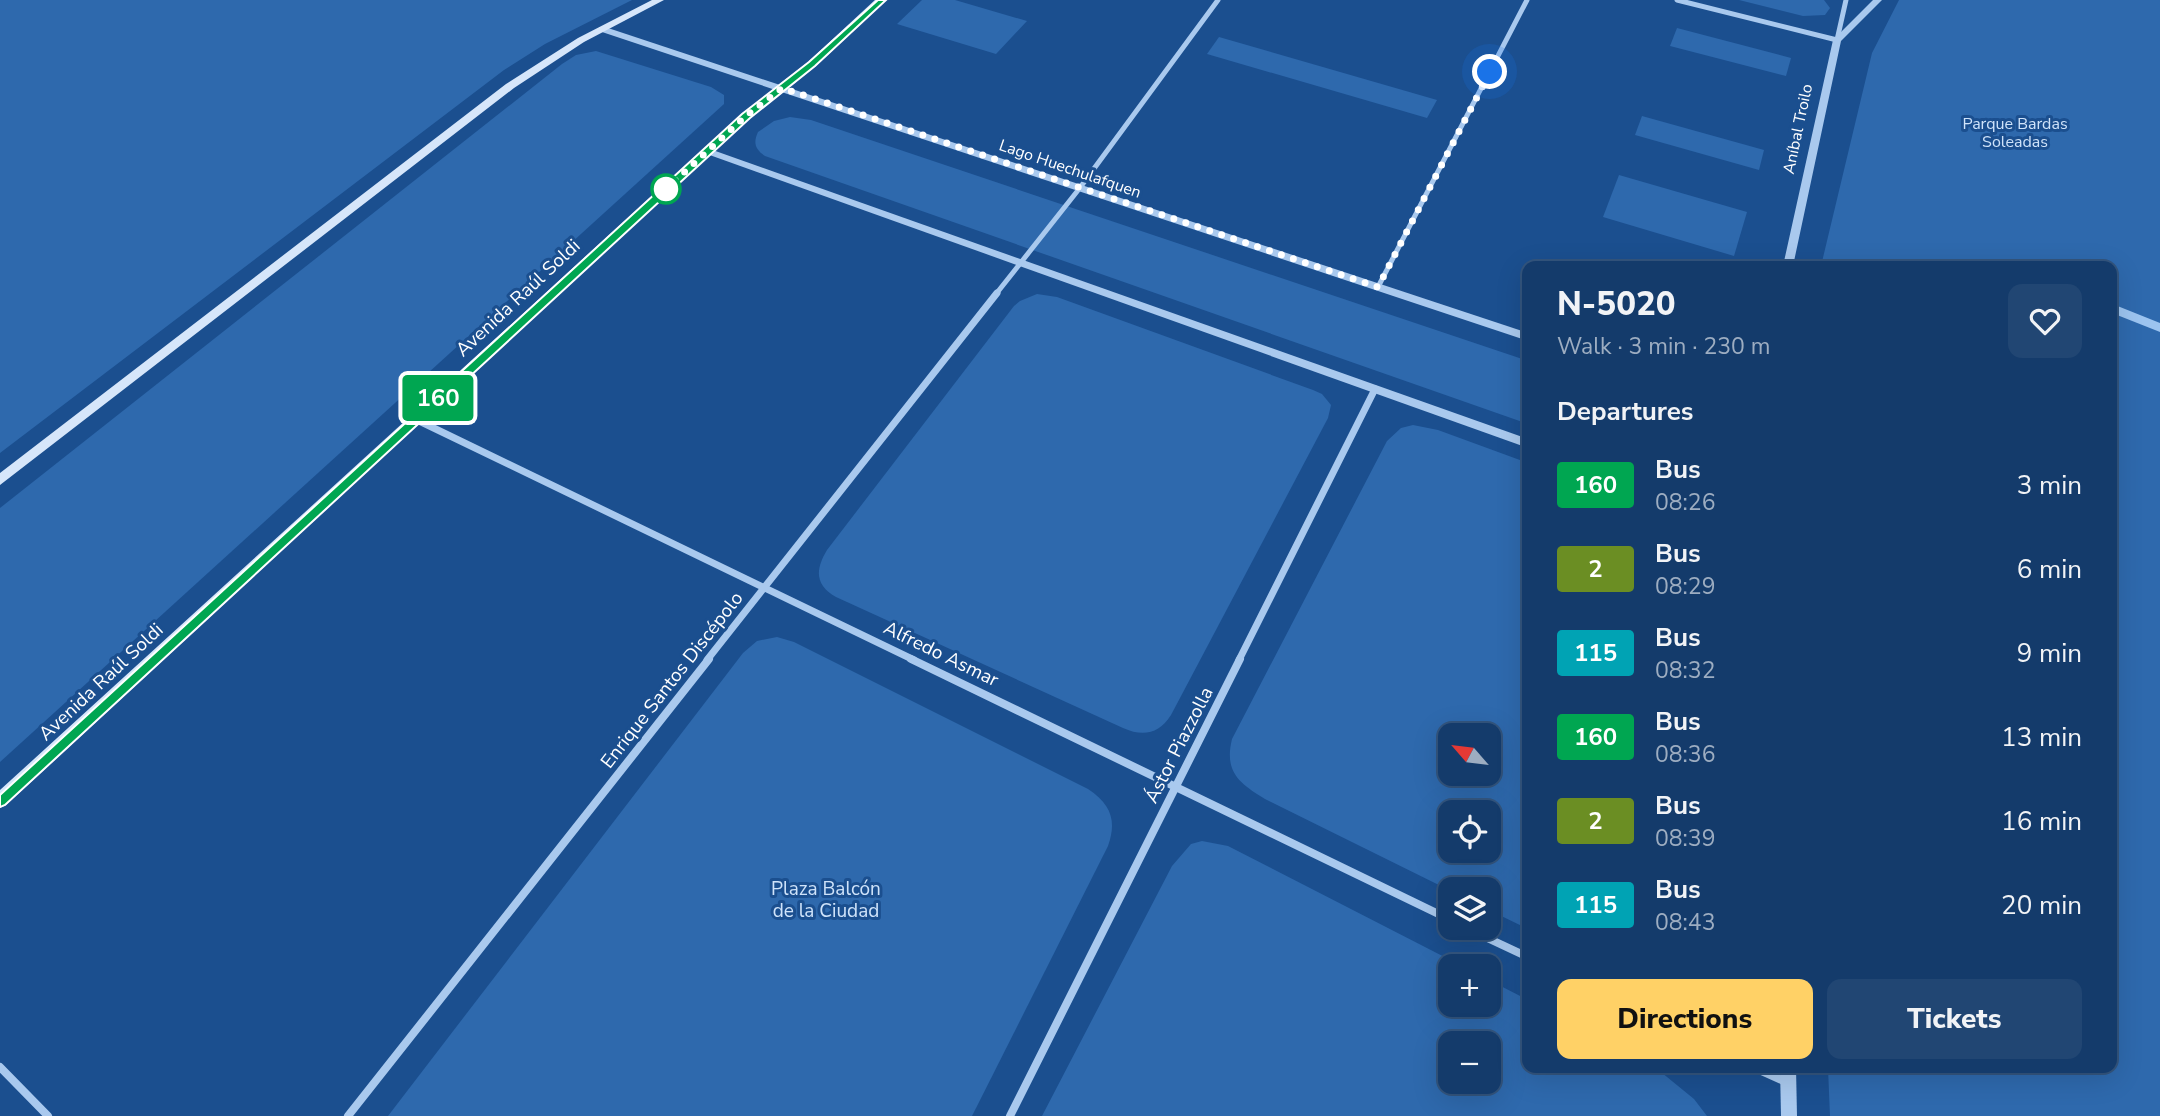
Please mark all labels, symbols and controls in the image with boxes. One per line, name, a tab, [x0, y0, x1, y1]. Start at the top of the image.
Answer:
your location	[1472, 54, 1507, 89]
street label: Aníbal Troilo	[1778, 82, 1818, 176]
park label: Parque Bardas Soleadas	[1962, 113, 2068, 153]
street label: Lago Huechulafquen	[996, 134, 1144, 204]
unlabelled marker	[651, 174, 681, 204]
street label: Avenida Raúl Soldi	[450, 233, 586, 363]
text: N-5020	[1557, 282, 1676, 327]
button: heart	[2008, 284, 2082, 358]
text: Walk · 3 min · 230 m	[1557, 331, 1770, 362]
line badge: 160	[398, 375, 478, 421]
text: 160	[416, 382, 460, 414]
text: Departures	[1557, 394, 1693, 429]
text: Bus	[1655, 452, 1701, 487]
text: 3 min	[2017, 468, 2082, 503]
text: 160	[1574, 469, 1617, 501]
text: 08:26	[1655, 487, 1715, 518]
text: Bus	[1655, 536, 1701, 571]
text: 6 min	[2017, 552, 2082, 587]
text: 2	[1588, 553, 1603, 585]
text: 08:29	[1655, 571, 1715, 602]
street label: Enrique Santos Discépolo	[595, 586, 749, 774]
street label: Alfredo Asmar	[879, 615, 1003, 693]
street label: Avenida Raúl Soldi	[33, 617, 169, 747]
text: Bus	[1655, 620, 1701, 655]
text: 9 min	[2017, 636, 2082, 671]
text: 115	[1574, 637, 1617, 669]
text: 08:32	[1655, 655, 1715, 686]
street label: Ástor Piazzolla	[1139, 682, 1219, 808]
text: Bus	[1655, 704, 1701, 739]
text: 13 min	[2001, 720, 2082, 755]
text: 160	[1574, 721, 1617, 753]
north arrow	[1438, 723, 1502, 786]
map controls	[1438, 723, 1501, 1094]
text: 08:36	[1655, 739, 1715, 770]
text: Bus	[1655, 788, 1701, 823]
button: locate	[1438, 800, 1501, 863]
text: 16 min	[2001, 804, 2082, 839]
text: 2	[1588, 805, 1603, 837]
text: 08:39	[1655, 823, 1715, 854]
text: Bus	[1655, 872, 1701, 907]
park label: Plaza Balcón de la Ciudad	[771, 876, 881, 924]
button: layers	[1438, 877, 1501, 940]
text: 20 min	[2001, 888, 2082, 923]
text: 115	[1574, 889, 1617, 921]
text: 08:43	[1655, 907, 1715, 938]
button: +	[1438, 954, 1501, 1017]
button: Directions	[1557, 979, 1813, 1059]
button: Tickets	[1827, 979, 2082, 1059]
button: −	[1438, 1031, 1501, 1094]

